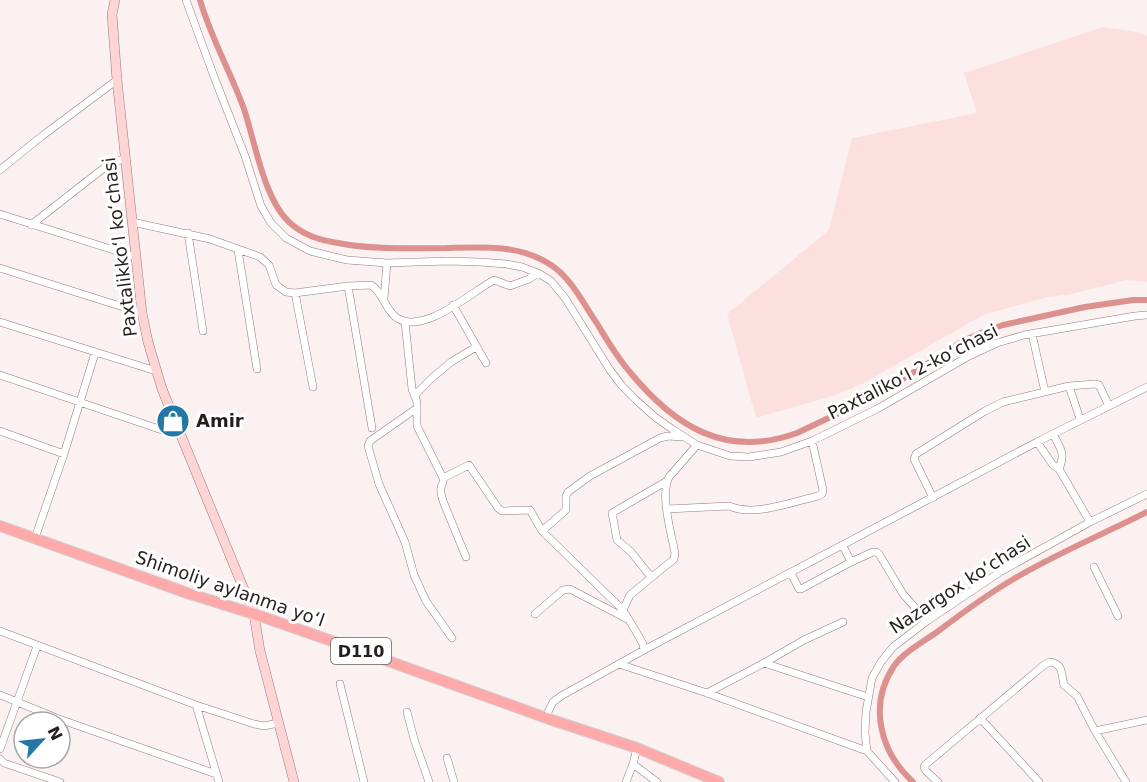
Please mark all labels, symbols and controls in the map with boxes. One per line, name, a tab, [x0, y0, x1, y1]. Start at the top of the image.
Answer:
street label: Paxtalikkoʻl koʻchasi	[98, 156, 141, 338]
street label: Paxtalikoʻl 2-koʻchasi	[824, 319, 1001, 424]
shop icon: Amir	[155, 403, 191, 439]
place label: Amir	[196, 410, 244, 431]
street label: Nazargox koʻchasi	[885, 531, 1034, 638]
street label: Shimoliy aylanma yoʻl	[133, 546, 327, 631]
road number: D110	[331, 638, 391, 664]
north arrow	[12, 710, 72, 770]
text: N	[43, 723, 66, 744]

